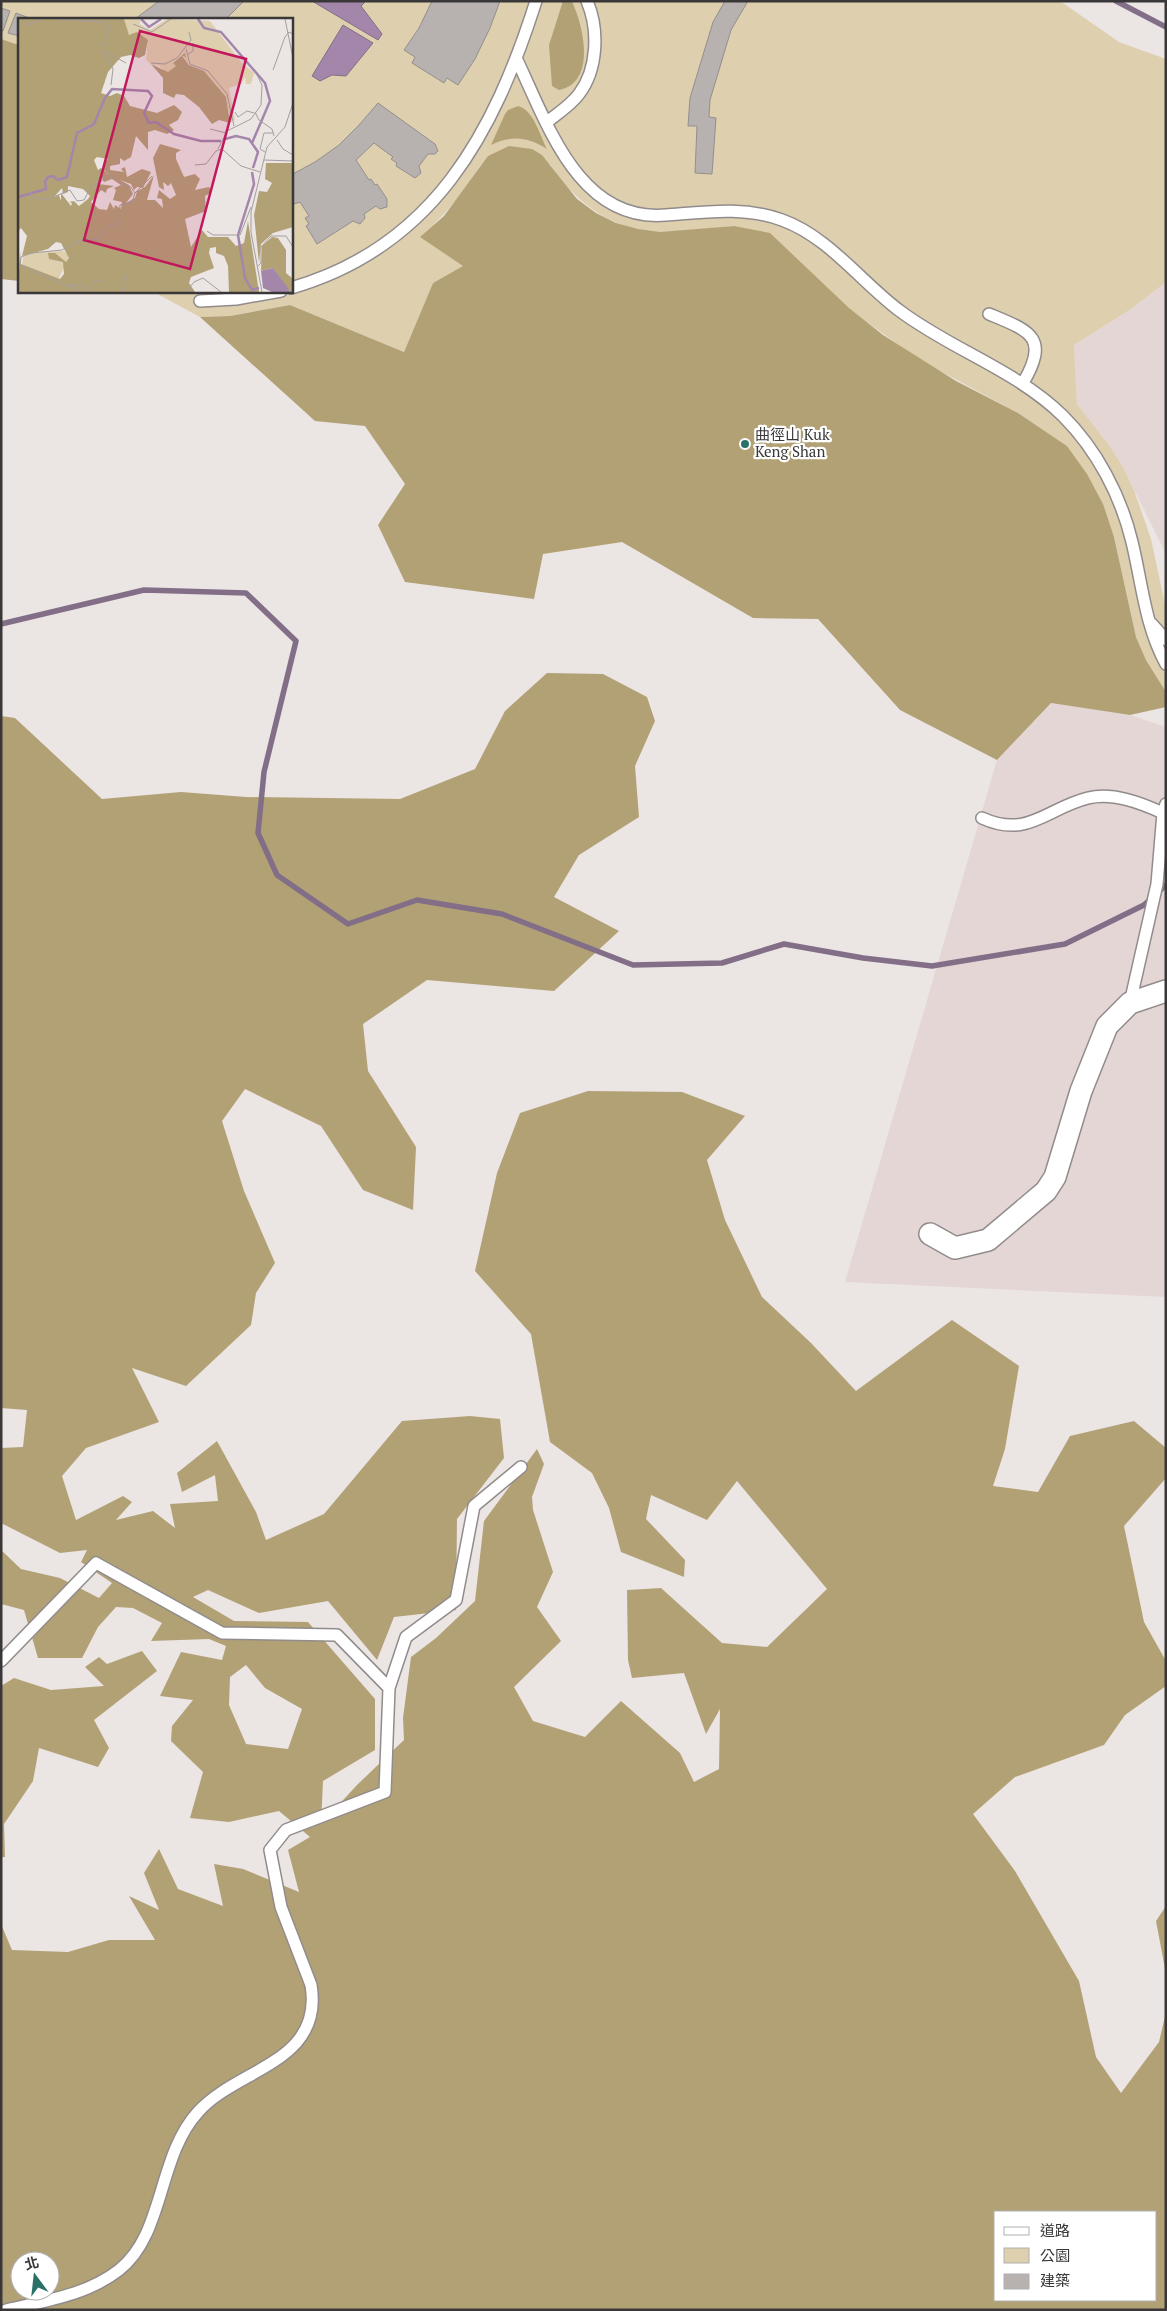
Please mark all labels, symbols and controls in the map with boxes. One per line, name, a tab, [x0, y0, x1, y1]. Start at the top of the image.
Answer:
inset map	[18, 18, 292, 292]
place label: 曲徑山 Kuk Keng Shan	[755, 424, 830, 461]
marker: 曲徑山 Kuk Keng Shan	[739, 438, 751, 450]
legend	[994, 2211, 1157, 2301]
text: 道路	[1040, 2220, 1070, 2240]
text: 公園	[1040, 2245, 1070, 2265]
north arrow	[10, 2251, 60, 2301]
text: 北	[22, 2252, 41, 2274]
text: 建築	[1040, 2270, 1070, 2290]

